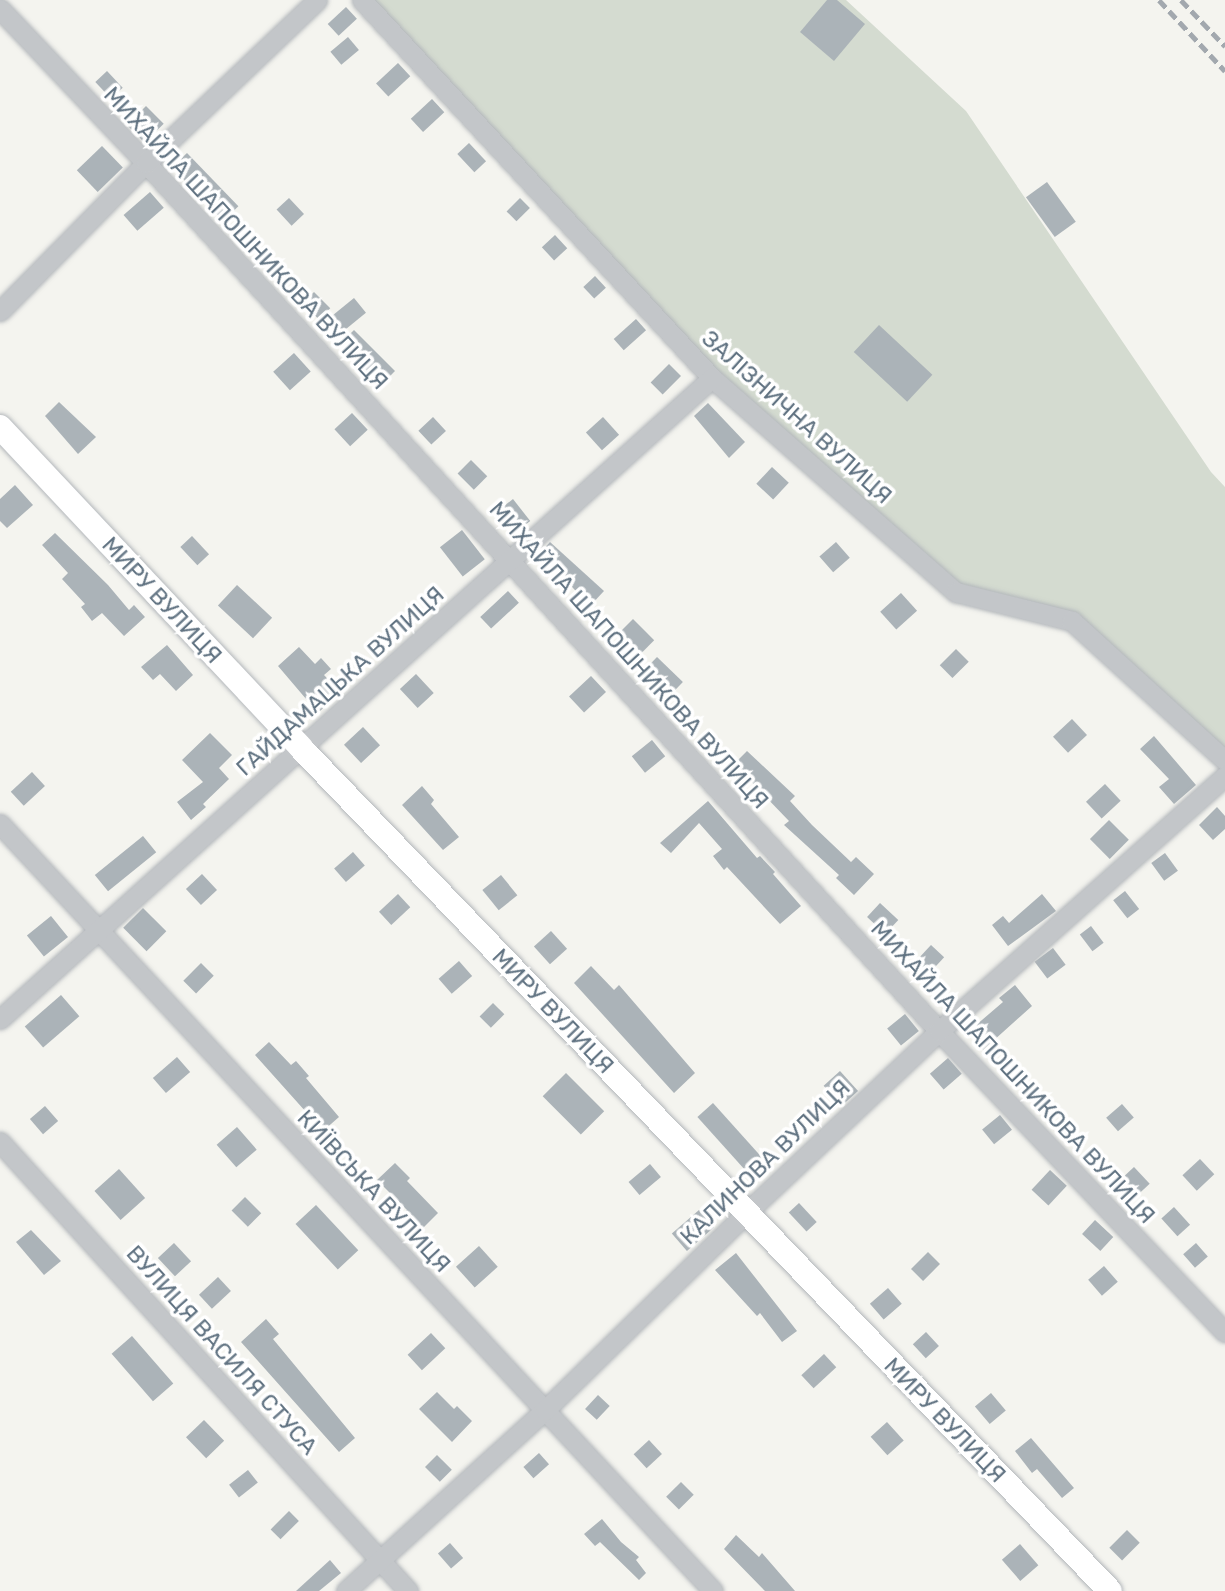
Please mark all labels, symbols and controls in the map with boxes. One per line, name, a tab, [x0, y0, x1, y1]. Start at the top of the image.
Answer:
street label: МИХАЙЛА ШАПОШНИКОВА ВУЛИЦЯ	[98, 81, 394, 395]
street label: ЗАЛІЗНИЧНА ВУЛИЦЯ	[696, 324, 898, 510]
street label: МИХАЙЛА ШАПОШНИКОВА ВУЛИЦЯ	[484, 496, 774, 814]
street label: МИРУ ВУЛИЦЯ	[96, 531, 228, 669]
street label: ГАЙДАМАЦЬКА ВУЛИЦЯ	[230, 580, 450, 782]
street label: МИХАЙЛА ШАПОШНИКОВА ВУЛИЦЯ	[865, 915, 1161, 1229]
street label: МИРУ ВУЛИЦЯ	[487, 943, 619, 1079]
street label: КАЛИНОВА ВУЛИЦЯ	[674, 1074, 856, 1250]
street label: КИЇВСЬКА ВУЛИЦЯ	[292, 1104, 456, 1278]
street label: ВУЛИЦЯ ВАСИЛЯ СТУСА	[121, 1240, 323, 1460]
street label: МИРУ ВУЛИЦЯ	[879, 1352, 1011, 1488]

